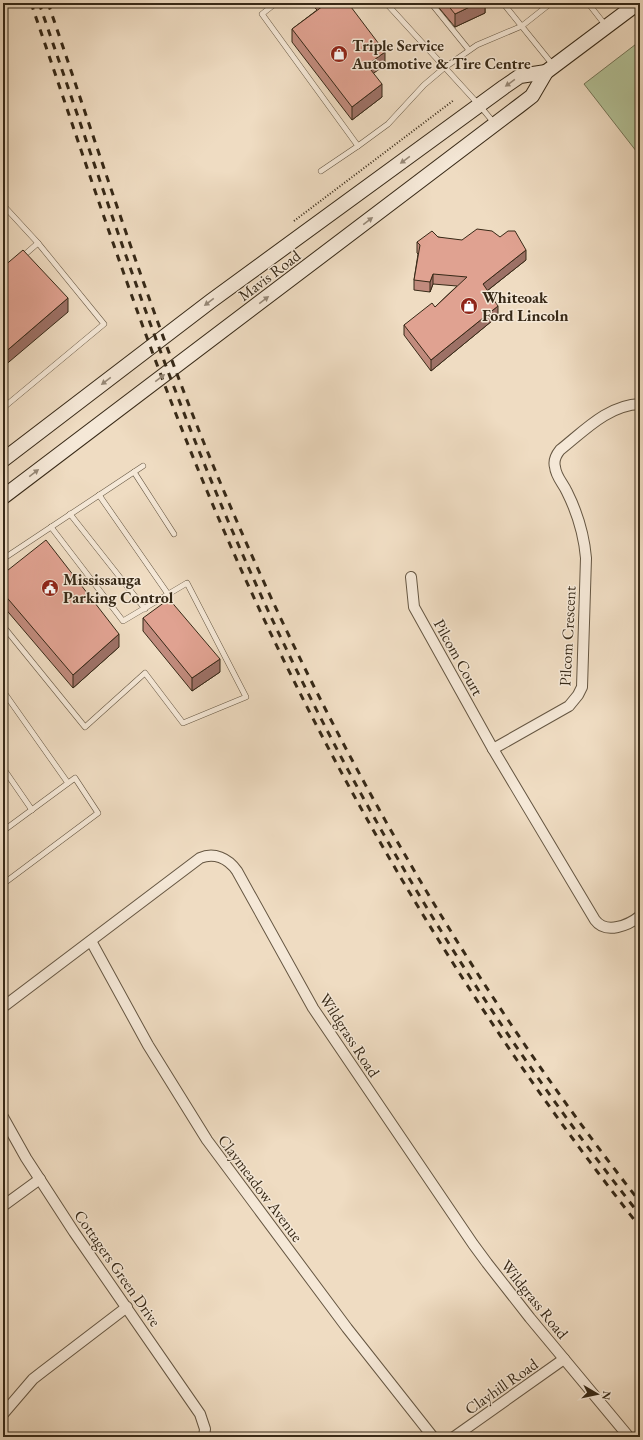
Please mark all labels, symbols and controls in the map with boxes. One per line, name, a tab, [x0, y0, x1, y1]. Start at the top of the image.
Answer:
place label: Triple Service Automotive & Tire Centre	[351, 35, 531, 74]
shop icon: Triple Service Automotive & Tire Centre	[329, 44, 349, 64]
one-way arrow	[504, 79, 515, 87]
one-way arrow	[399, 156, 410, 164]
one-way arrow	[362, 217, 373, 225]
street label: Mavis Road	[234, 245, 305, 306]
place label: Whiteoak Ford Lincoln	[482, 287, 568, 326]
one-way arrow	[258, 295, 269, 304]
shop icon: Whiteoak Ford Lincoln	[459, 296, 479, 316]
one-way arrow	[203, 298, 214, 307]
one-way arrow	[155, 374, 166, 382]
one-way arrow	[100, 377, 111, 386]
one-way arrow	[29, 469, 40, 478]
place label: Mississauga Parking Control	[63, 569, 174, 608]
public building icon: Mississauga Parking Control	[40, 578, 60, 598]
street label: Pilcom Crescent	[554, 585, 581, 687]
street label: Pilcom Court	[429, 615, 488, 699]
street label: Wildgrass Road	[315, 989, 385, 1082]
street label: Claymeadow Avenue	[213, 1130, 308, 1246]
street label: Cottagers Green Drive	[69, 1206, 166, 1331]
street label: Wildgrass Road	[496, 1255, 574, 1344]
street label: Clayhill Road	[460, 1353, 543, 1419]
north arrow	[577, 1374, 617, 1414]
text: N	[599, 1390, 614, 1401]

